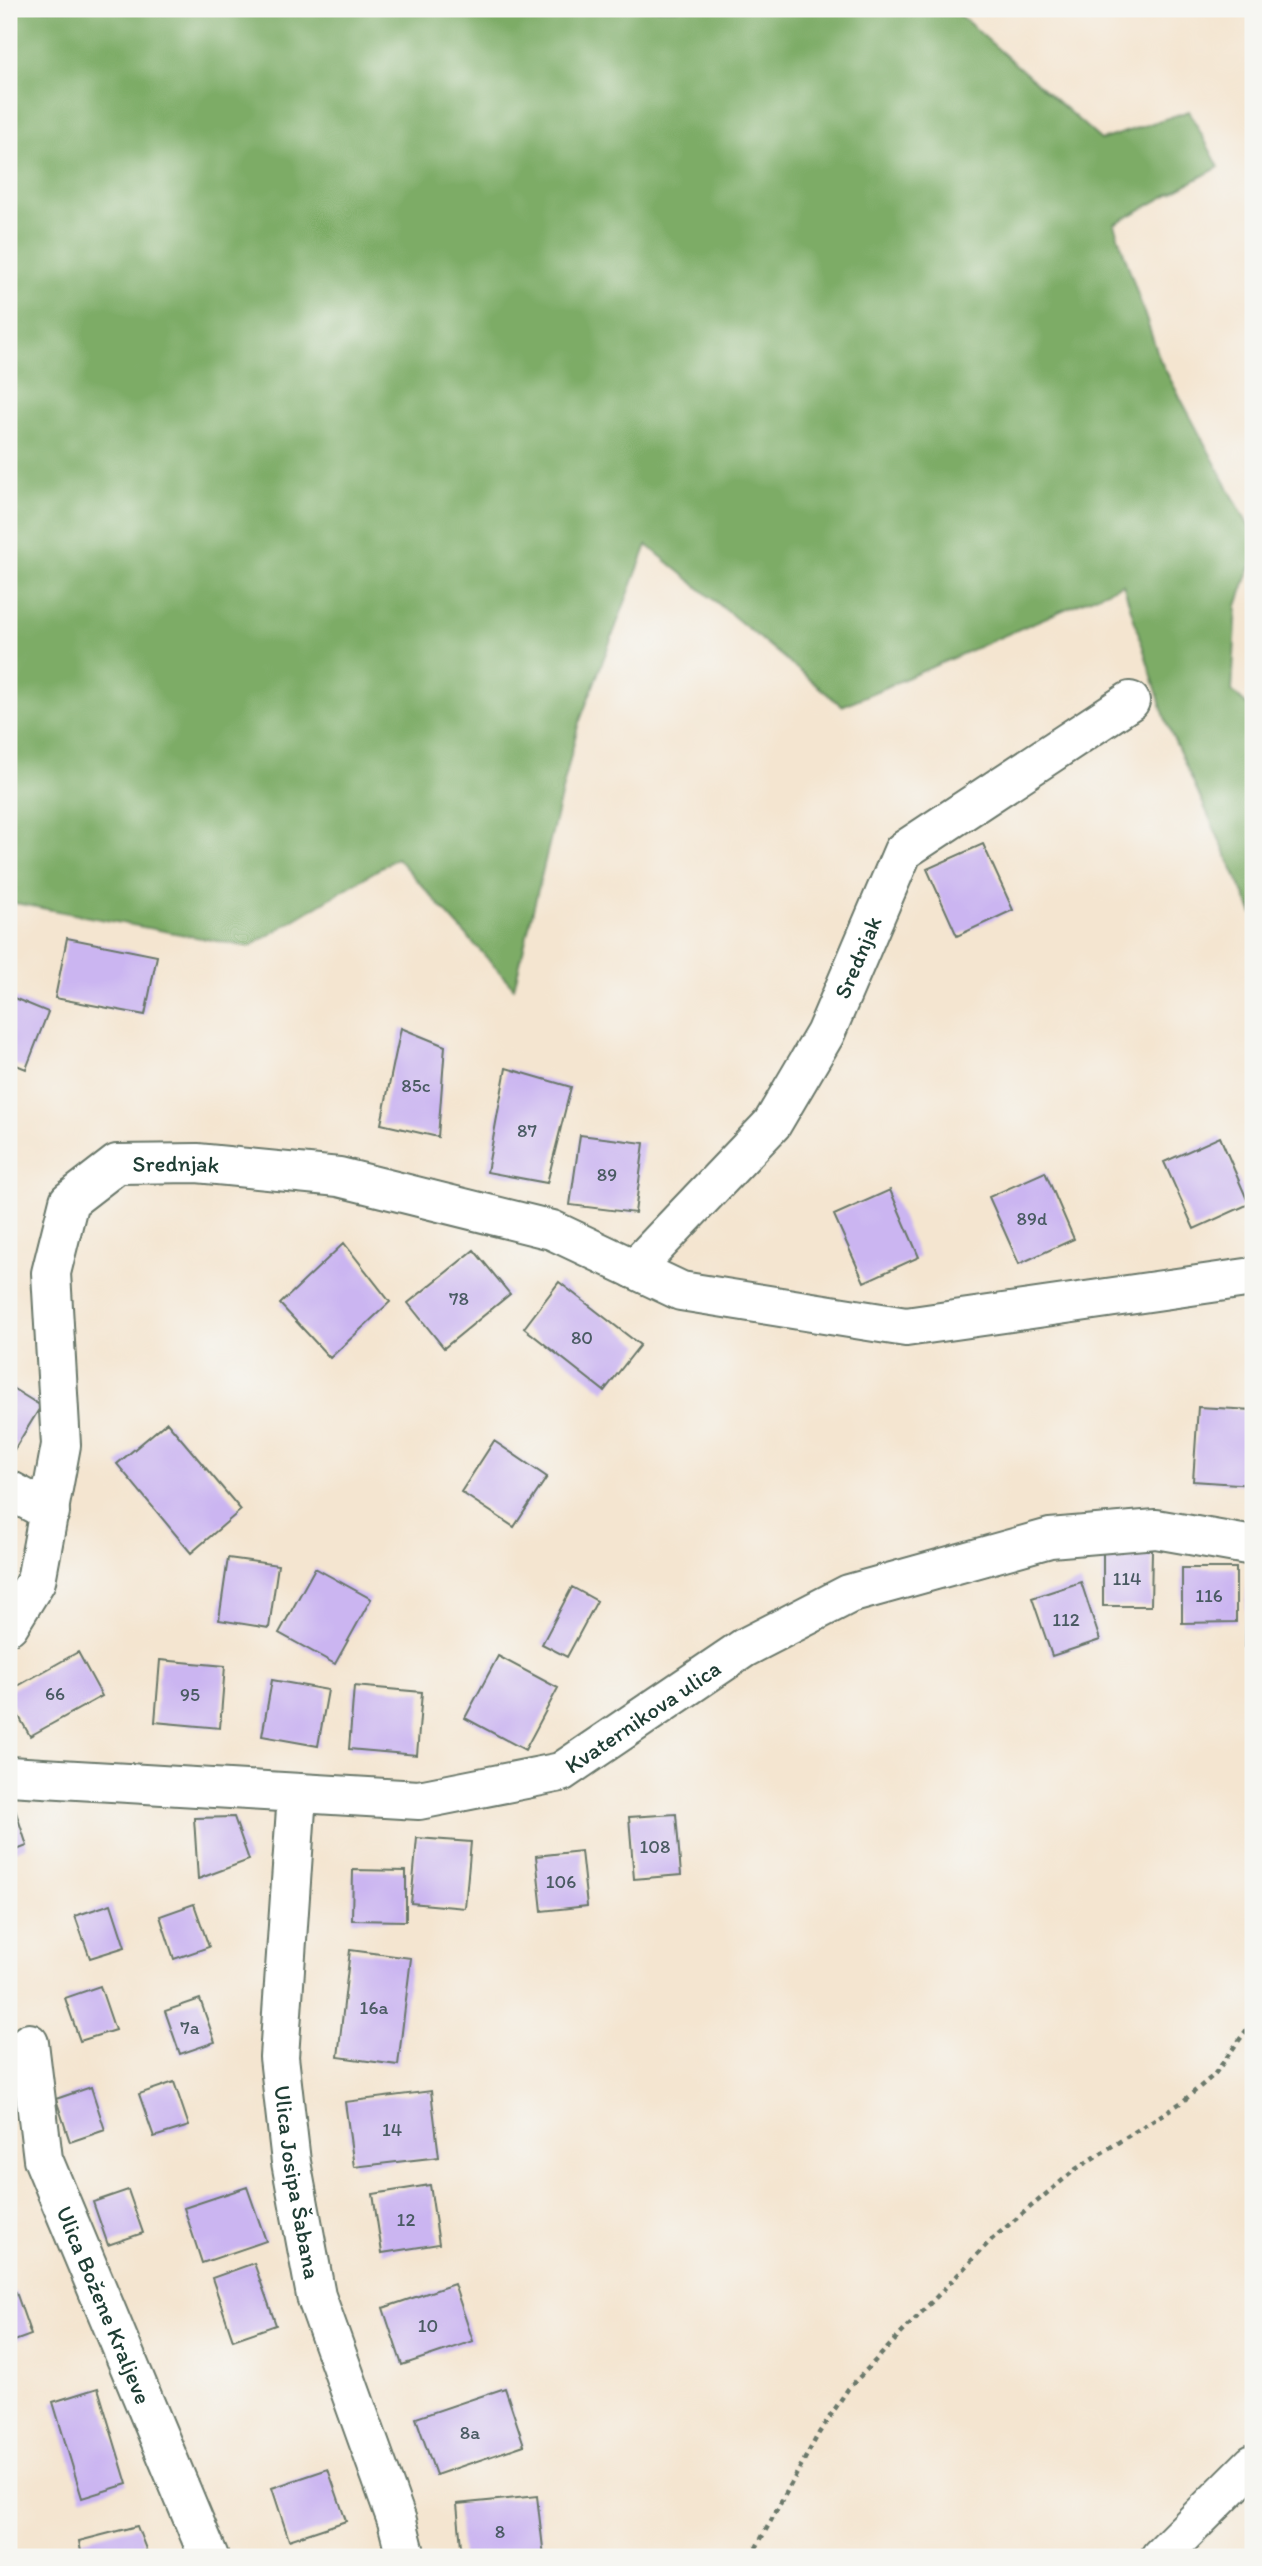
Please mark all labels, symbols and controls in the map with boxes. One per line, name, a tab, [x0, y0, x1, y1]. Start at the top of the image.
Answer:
street label: Srednjak	[828, 911, 888, 1003]
house number: 85c	[401, 1074, 431, 1097]
house number: 87	[517, 1119, 537, 1142]
street label: Srednjak	[132, 1149, 221, 1179]
house number: 89	[597, 1163, 617, 1186]
house number: 89d	[1017, 1207, 1048, 1230]
house number: 78	[449, 1287, 469, 1310]
house number: 80	[571, 1326, 593, 1349]
house number: 114	[1112, 1567, 1142, 1590]
house number: 116	[1195, 1584, 1223, 1607]
house number: 112	[1052, 1608, 1080, 1631]
street label: Kvaternikova ulica	[559, 1654, 726, 1779]
house number: 66	[45, 1682, 65, 1705]
house number: 95	[180, 1683, 200, 1706]
house number: 108	[640, 1835, 670, 1858]
house number: 106	[546, 1870, 576, 1893]
house number: 16a	[360, 1996, 388, 2019]
house number: 7a	[180, 2016, 200, 2039]
street label: Ulica Josipa Šabana	[268, 2084, 327, 2281]
house number: 14	[382, 2118, 402, 2141]
street label: Ulica Božene Kraljeve	[50, 2202, 158, 2408]
house number: 12	[397, 2208, 415, 2231]
house number: 10	[418, 2314, 438, 2337]
house number: 8a	[460, 2421, 480, 2444]
house number: 8	[495, 2520, 505, 2543]

